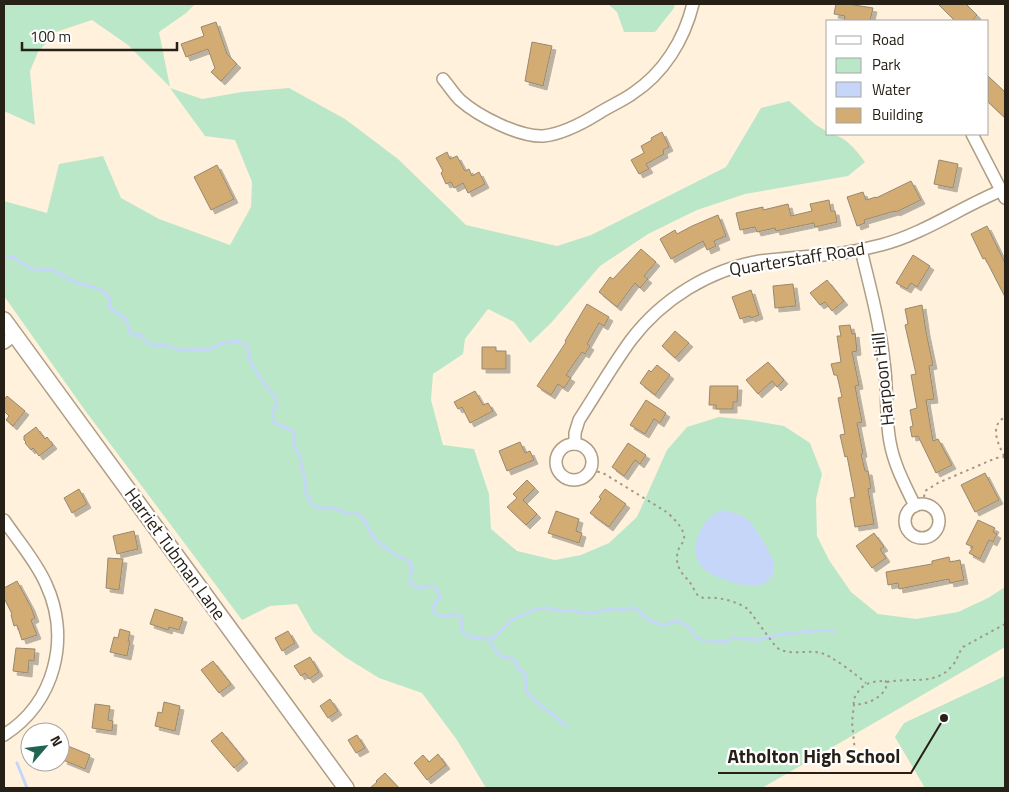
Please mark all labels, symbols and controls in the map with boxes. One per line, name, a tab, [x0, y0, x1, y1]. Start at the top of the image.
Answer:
scale bar	[22, 20, 178, 52]
legend	[826, 20, 989, 135]
text: 100 m	[30, 25, 71, 48]
text: Road	[872, 28, 904, 51]
text: Park	[872, 53, 901, 76]
text: Water	[872, 78, 911, 101]
text: Building	[872, 103, 923, 126]
street label: Quarterstaff Road	[727, 234, 867, 283]
street label: Harpoon Hill	[864, 331, 901, 427]
street label: Harriet Tubman Lane	[118, 482, 233, 626]
north arrow	[20, 722, 70, 772]
text: N	[45, 731, 68, 750]
callout: Atholton High School	[718, 739, 911, 773]
text: Atholton High School	[728, 741, 900, 770]

